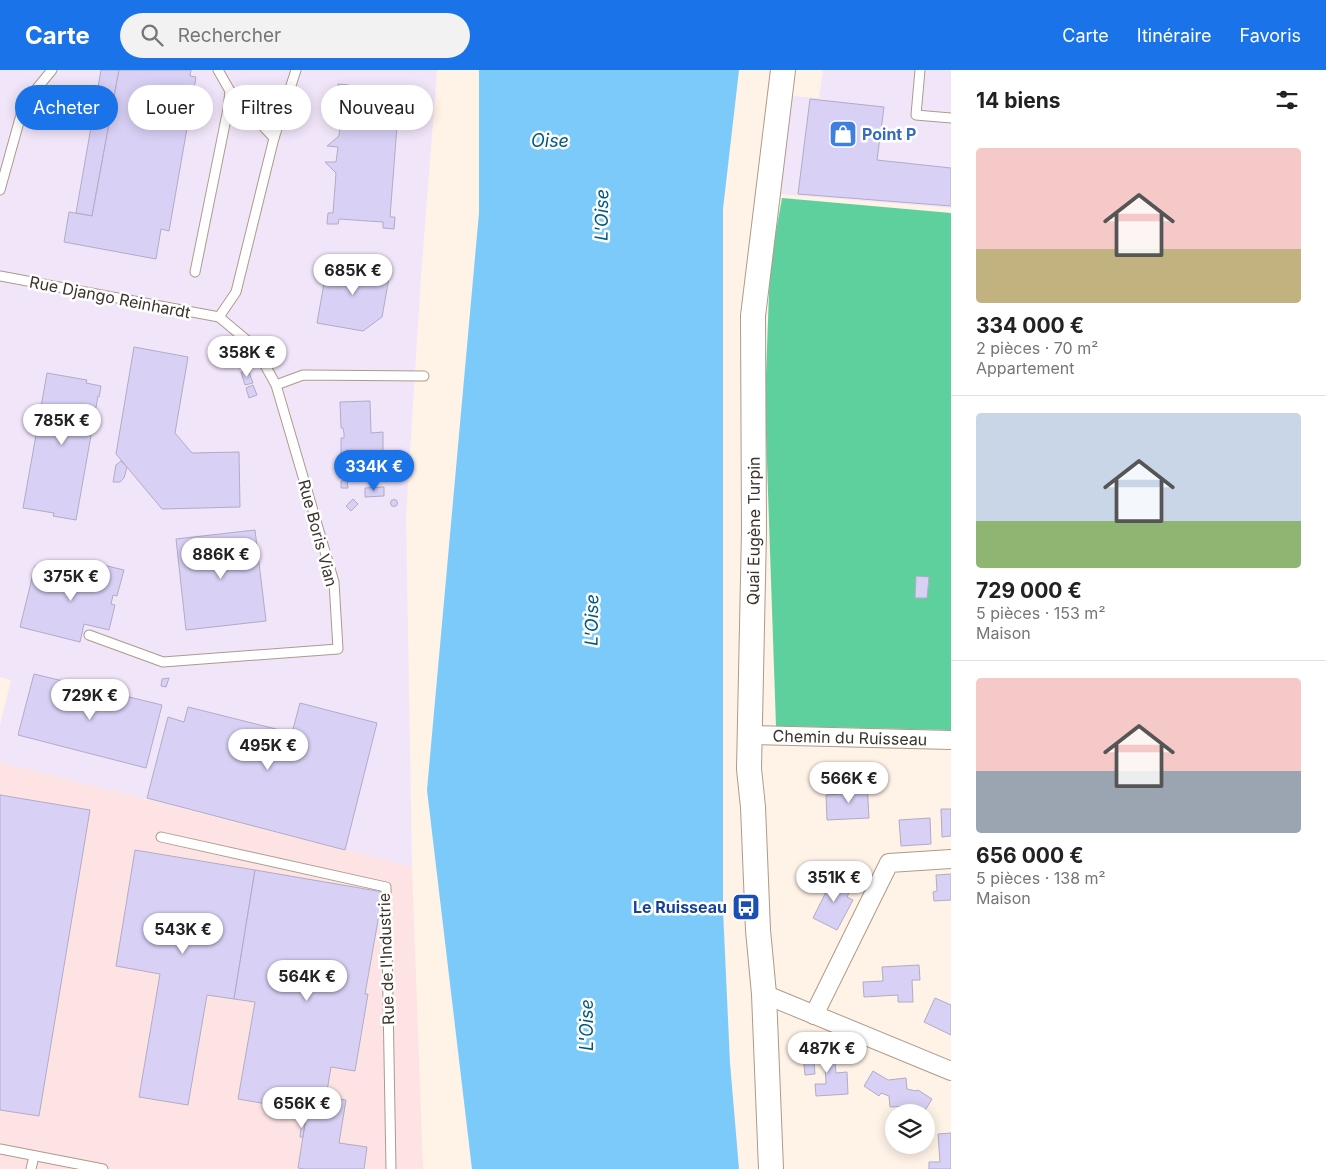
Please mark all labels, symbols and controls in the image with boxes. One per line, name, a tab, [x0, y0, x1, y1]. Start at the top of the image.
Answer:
search box	[120, 13, 470, 58]
text: Carte	[25, 21, 90, 50]
icon: search	[138, 21, 166, 49]
text: Rechercher	[178, 24, 281, 47]
text: Carte	[1062, 25, 1109, 46]
text: Itinéraire	[1137, 25, 1211, 46]
text: Favoris	[1239, 25, 1301, 46]
chip: Acheter	[15, 85, 118, 130]
chip: Louer	[128, 85, 213, 130]
chip: Filtres	[223, 85, 311, 130]
chip: Nouveau	[321, 85, 433, 130]
icon: filters	[1273, 86, 1301, 114]
text: 14 biens	[976, 88, 1061, 113]
shop icon: Point P	[828, 119, 858, 149]
place label: Point P	[862, 124, 916, 144]
water label: Oise	[531, 130, 569, 151]
icon: home	[1094, 180, 1184, 270]
water label: L'Oise	[591, 189, 612, 241]
pin: 685K €	[312, 254, 394, 296]
text: 685K €	[324, 260, 382, 280]
street label: Rue Django Reinhardt	[28, 272, 192, 322]
text: 334 000 €	[976, 313, 1084, 338]
pin: 358K €	[206, 336, 288, 378]
text: 2 pièces · 70 m²	[976, 338, 1098, 358]
text: 358K €	[218, 342, 276, 362]
text: Appartement	[976, 358, 1074, 378]
pin: 785K €	[21, 404, 103, 446]
text: 785K €	[34, 410, 90, 430]
icon: home	[1094, 446, 1184, 536]
pin: 334K €	[333, 450, 415, 492]
text: 334K €	[345, 456, 403, 476]
street label: Quai Eugène Turpin	[742, 456, 764, 605]
street label: Rue Boris Vian	[294, 477, 342, 589]
pin: 886K €	[180, 538, 262, 580]
text: 886K €	[192, 544, 250, 564]
pin: 375K €	[30, 560, 112, 602]
text: 375K €	[43, 566, 99, 586]
text: 729 000 €	[976, 578, 1082, 603]
water label: L'Oise	[581, 594, 602, 646]
text: 5 pièces · 153 m²	[976, 603, 1105, 623]
text: Maison	[976, 623, 1031, 643]
pin: 729K €	[49, 678, 131, 721]
text: 729K €	[62, 685, 118, 705]
icon: home	[1094, 711, 1184, 801]
street label: Chemin du Ruisseau	[772, 726, 927, 749]
pin: 495K €	[227, 728, 309, 771]
text: 495K €	[239, 735, 297, 755]
pin: 566K €	[808, 762, 890, 804]
text: 566K €	[820, 768, 878, 788]
text: 656 000 €	[976, 843, 1084, 868]
pin: 351K €	[793, 860, 875, 903]
text: 351K €	[807, 867, 861, 887]
text: 5 pièces · 138 m²	[976, 868, 1106, 888]
text: Maison	[976, 888, 1031, 908]
bus stop icon: Le Ruisseau	[731, 892, 761, 922]
street label: Rue de l'Industrie	[374, 893, 398, 1025]
place label: Le Ruisseau	[633, 897, 727, 917]
pin: 543K €	[142, 912, 224, 955]
text: 543K €	[154, 919, 212, 939]
pin: 564K €	[266, 960, 348, 1002]
text: 564K €	[278, 966, 336, 986]
water label: L'Oise	[576, 999, 597, 1051]
pin: 487K €	[786, 1032, 868, 1074]
text: 487K €	[799, 1038, 855, 1058]
pin: 656K €	[261, 1086, 343, 1129]
text: 656K €	[273, 1093, 331, 1113]
map controls	[885, 1104, 935, 1154]
button: layers	[885, 1104, 935, 1154]

